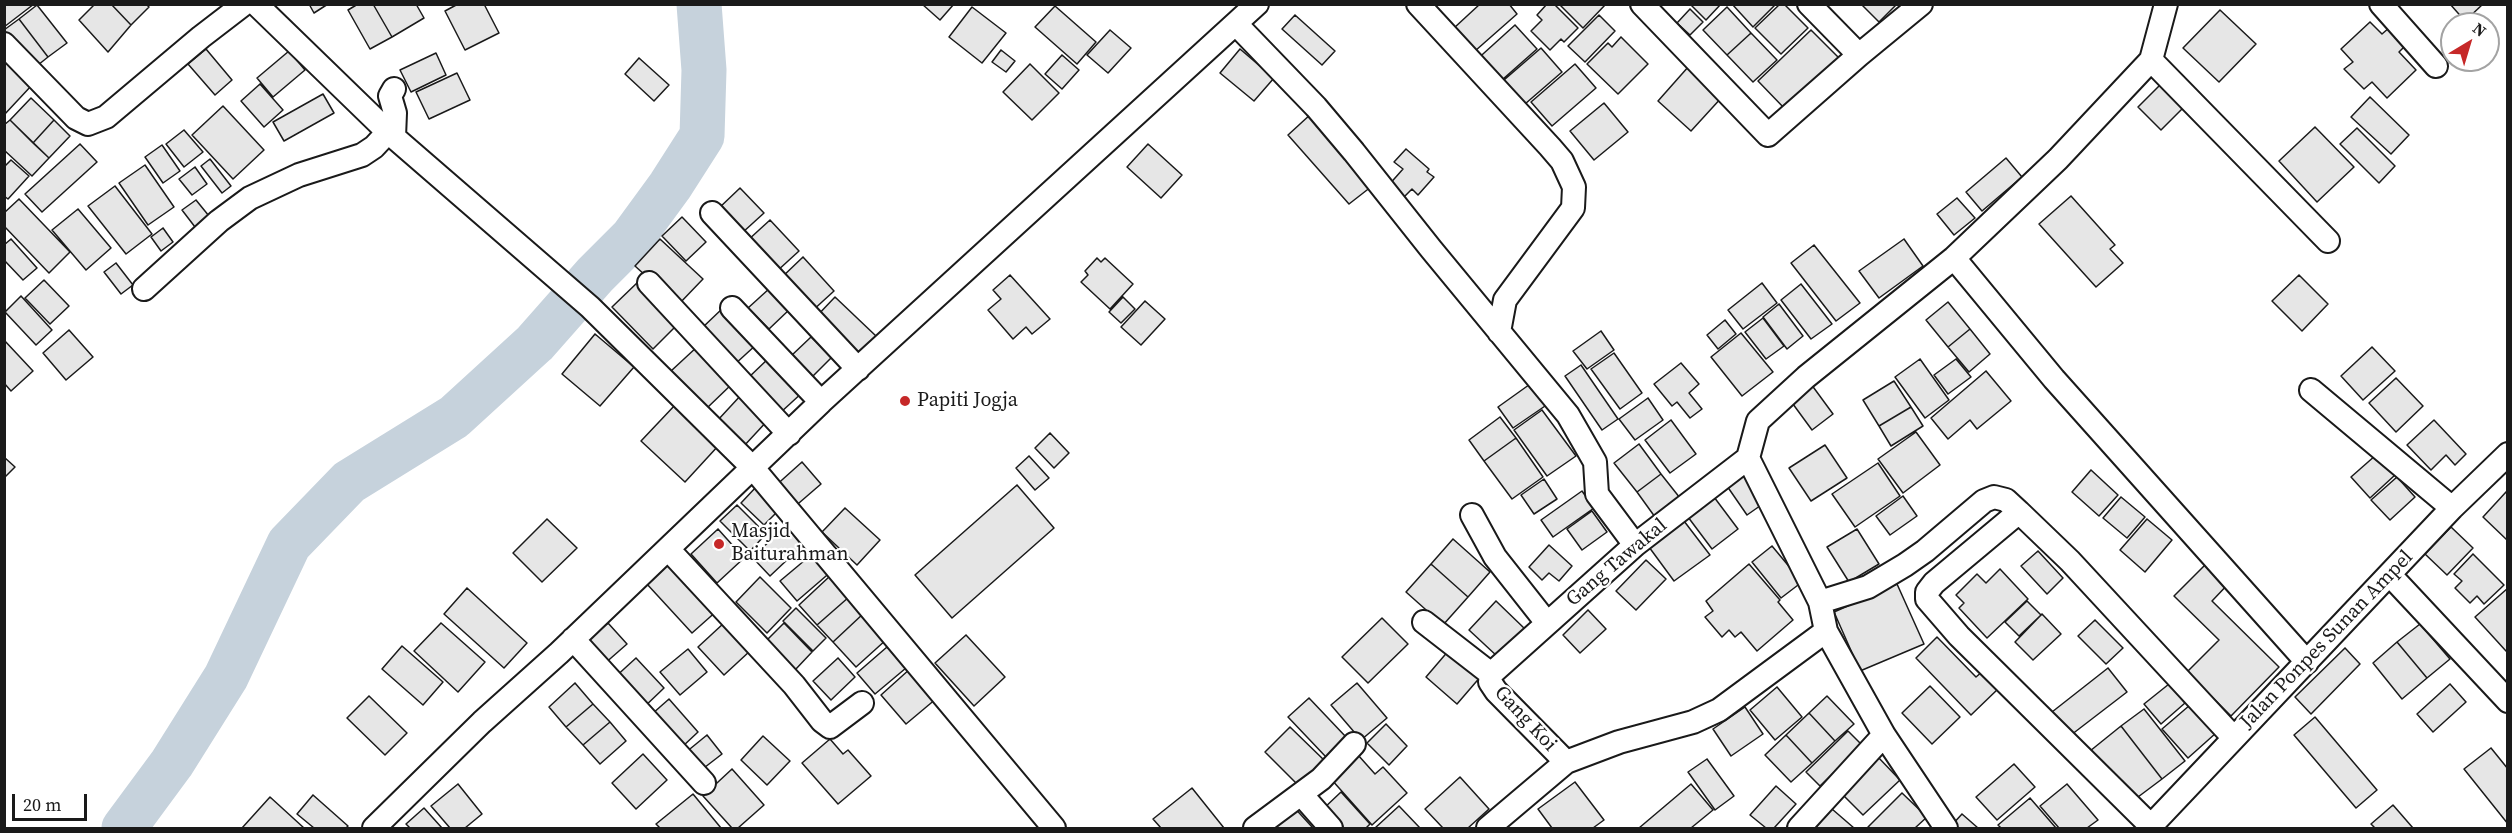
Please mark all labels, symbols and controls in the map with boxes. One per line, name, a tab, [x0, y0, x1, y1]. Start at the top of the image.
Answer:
north arrow	[2440, 12, 2500, 72]
text: N	[2468, 17, 2491, 42]
place label: Papiti Jogja	[917, 389, 1018, 413]
marker: Papiti Jogja	[898, 394, 912, 408]
street label: Gang Tawakal	[1562, 514, 1672, 612]
place label: Masjid Baiturahman	[731, 520, 849, 567]
marker: Masjid Baiturahman	[712, 537, 726, 551]
street label: Jalan Ponpes Sunan Ampel	[2236, 546, 2418, 734]
street label: Gang Koi	[1489, 681, 1561, 757]
scale bar	[15, 782, 90, 820]
text: 20 m	[23, 792, 61, 817]

